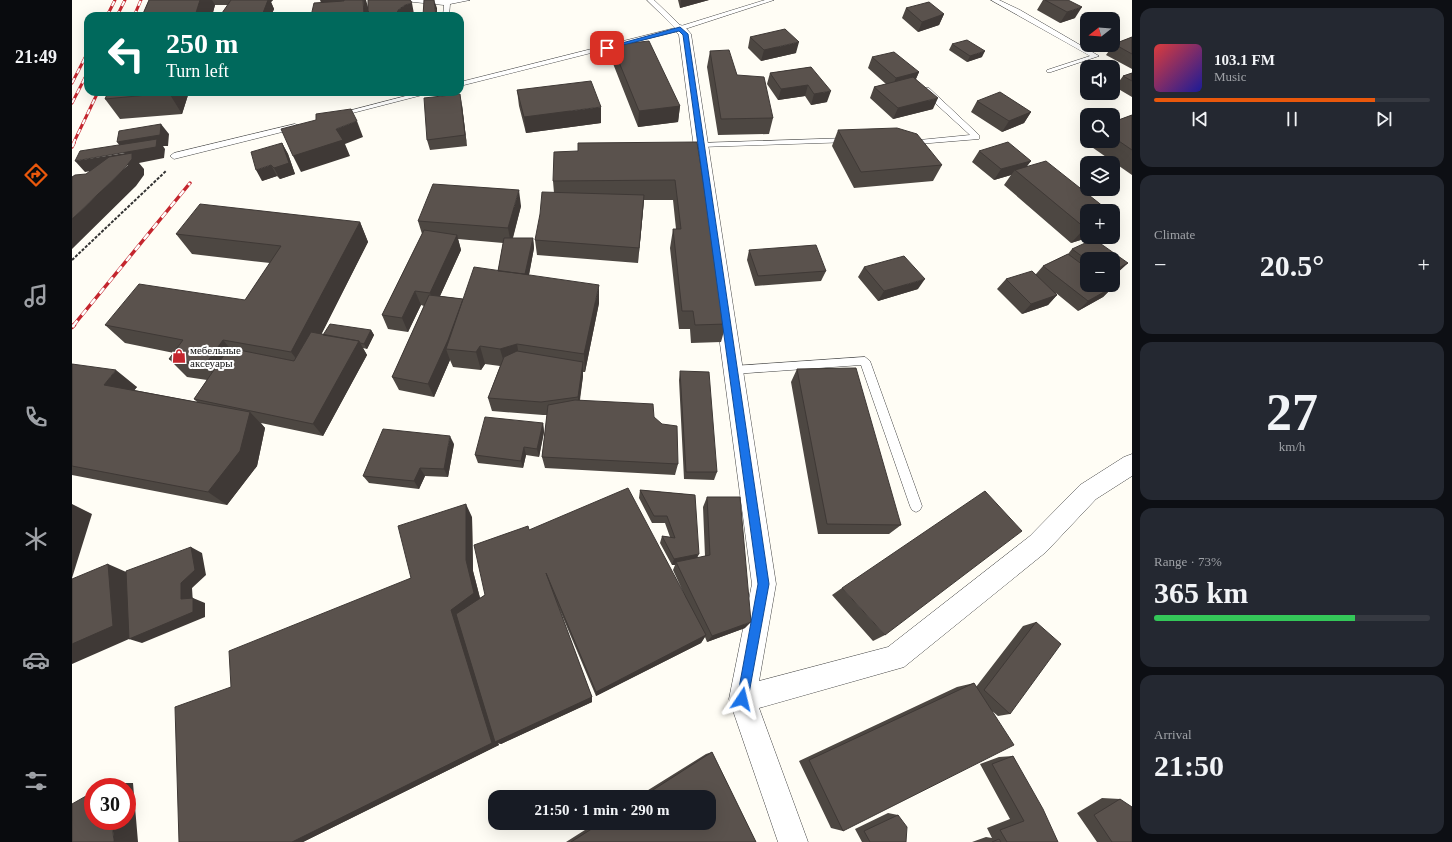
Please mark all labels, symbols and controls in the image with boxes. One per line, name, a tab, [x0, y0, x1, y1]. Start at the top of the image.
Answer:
north arrow	[1080, 12, 1120, 52]
map controls	[1080, 12, 1120, 292]
icon: left	[100, 28, 152, 80]
text: 250 m	[166, 28, 238, 59]
pin	[590, 31, 624, 65]
icon: arrive	[596, 37, 618, 59]
text: 21:49	[15, 47, 57, 67]
text: 103.1 FM	[1214, 52, 1275, 68]
button: sound	[1080, 60, 1120, 100]
text: Turn left	[166, 61, 229, 81]
text: Music	[1214, 69, 1247, 84]
button: search	[1080, 108, 1120, 148]
icon: previous	[1189, 108, 1211, 130]
icon: pause	[1281, 108, 1303, 130]
icon: next	[1373, 108, 1395, 130]
button: layers	[1080, 156, 1120, 196]
icon: directions	[22, 161, 50, 189]
button: +	[1080, 204, 1120, 244]
text: Climate	[1154, 227, 1195, 242]
text: 20.5°	[1260, 249, 1324, 282]
button: −	[1080, 252, 1120, 292]
text: −	[1154, 252, 1166, 277]
text: +	[1418, 252, 1430, 277]
icon: music	[22, 282, 50, 310]
place label: мебельные аксеуары	[190, 344, 241, 369]
shop icon: мебельные аксеуары	[171, 348, 187, 364]
text: 27	[1266, 384, 1318, 441]
icon: phone	[22, 403, 50, 431]
text: km/h	[1279, 439, 1305, 454]
icon: climate	[22, 525, 50, 553]
text: Range · 73%	[1154, 554, 1222, 569]
text: 365 km	[1154, 576, 1248, 609]
icon: car	[22, 646, 50, 674]
position arrow	[721, 678, 763, 720]
text: Arrival	[1154, 727, 1192, 742]
text: 21:50	[1154, 749, 1224, 782]
icon: filters	[22, 767, 50, 795]
speed limit sign: 30	[84, 778, 136, 830]
text: 21:50 · 1 min · 290 m	[535, 802, 670, 818]

